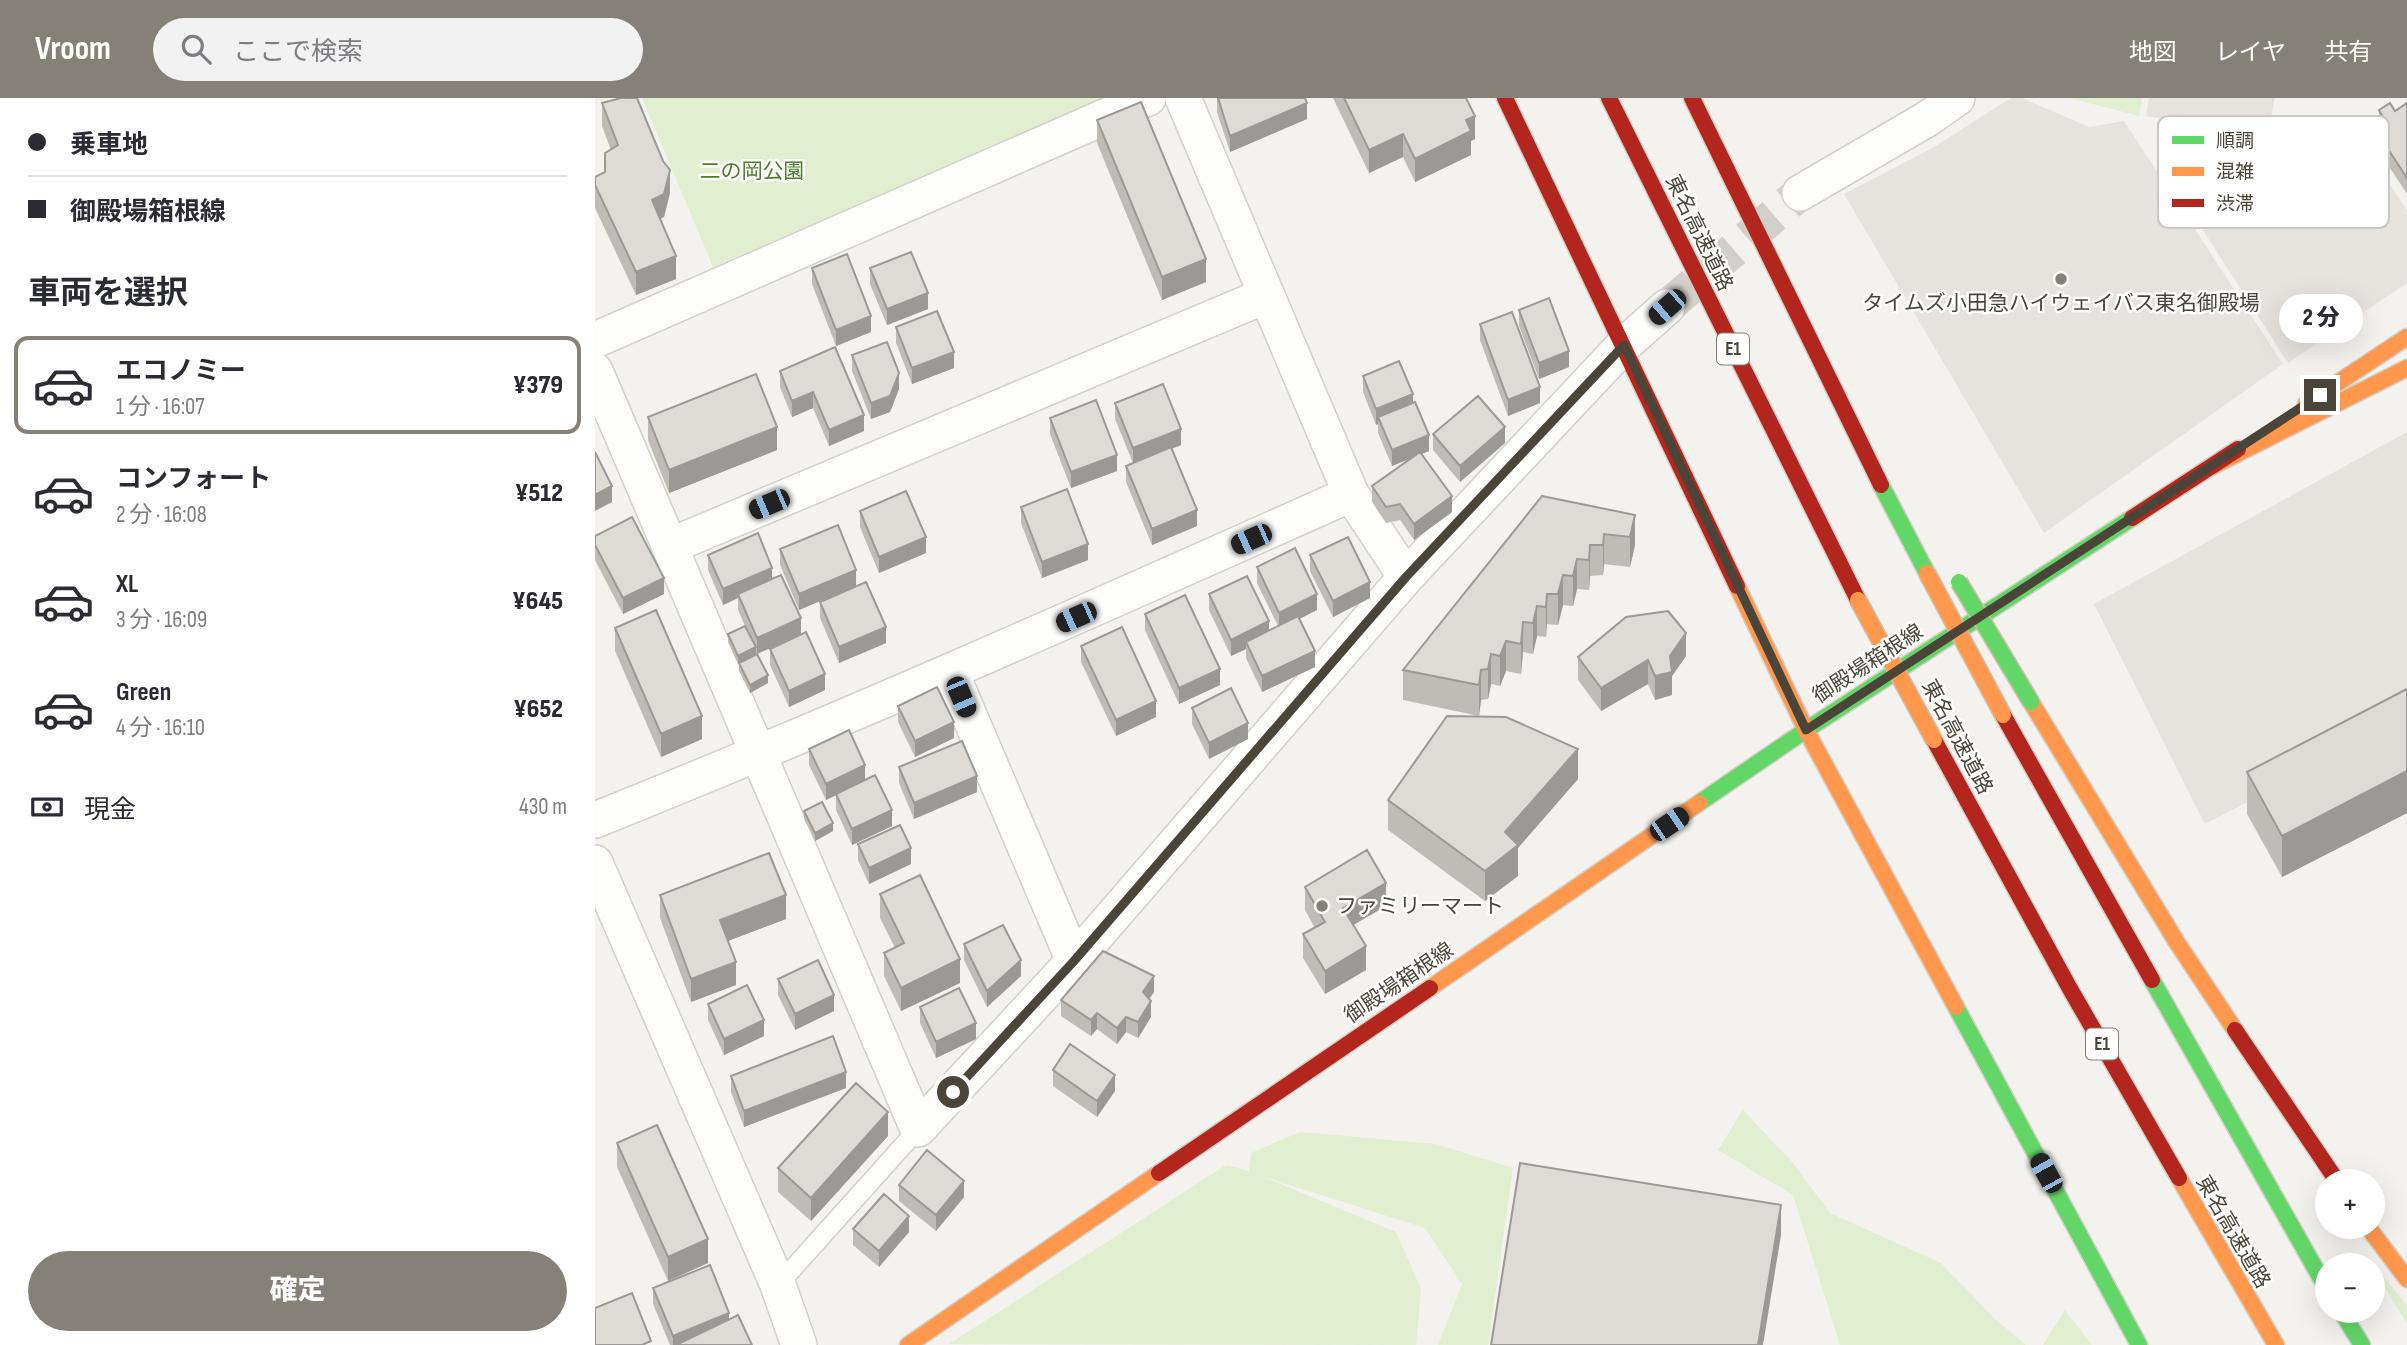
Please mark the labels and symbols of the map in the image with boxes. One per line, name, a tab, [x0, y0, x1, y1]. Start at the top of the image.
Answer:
legend	[2158, 116, 2389, 228]
text: 順調	[2216, 130, 2254, 153]
park label: 二の岡公園	[700, 159, 805, 184]
text: 混雑	[2216, 161, 2254, 184]
street label: 東名高速道路	[1660, 171, 1738, 295]
text: 渋滞	[2216, 193, 2254, 216]
marker: タイムズ小田急ハイウェイバス東名御殿場	[2053, 271, 2069, 287]
car	[1645, 285, 1690, 329]
place label: タイムズ小田急ハイウェイバス東名御殿場	[1862, 291, 2260, 316]
callout: 2 分	[2278, 294, 2362, 342]
road number: E1	[1717, 333, 1749, 364]
route end	[2304, 379, 2336, 411]
car	[746, 486, 793, 522]
car	[1228, 521, 1275, 557]
car	[1053, 599, 1100, 635]
street label: 御殿場箱根線	[1808, 619, 1928, 709]
car	[944, 674, 979, 720]
street label: 東名高速道路	[1916, 676, 1998, 798]
car	[1646, 804, 1693, 844]
place label: ファミリーマート	[1336, 894, 1504, 919]
marker: ファミリーマート	[1314, 898, 1330, 914]
street label: 御殿場箱根線	[1340, 937, 1458, 1029]
road number: E1	[2086, 1028, 2118, 1060]
route start	[937, 1076, 969, 1108]
car	[2027, 1150, 2066, 1196]
street label: 東名高速道路	[2191, 1171, 2275, 1293]

